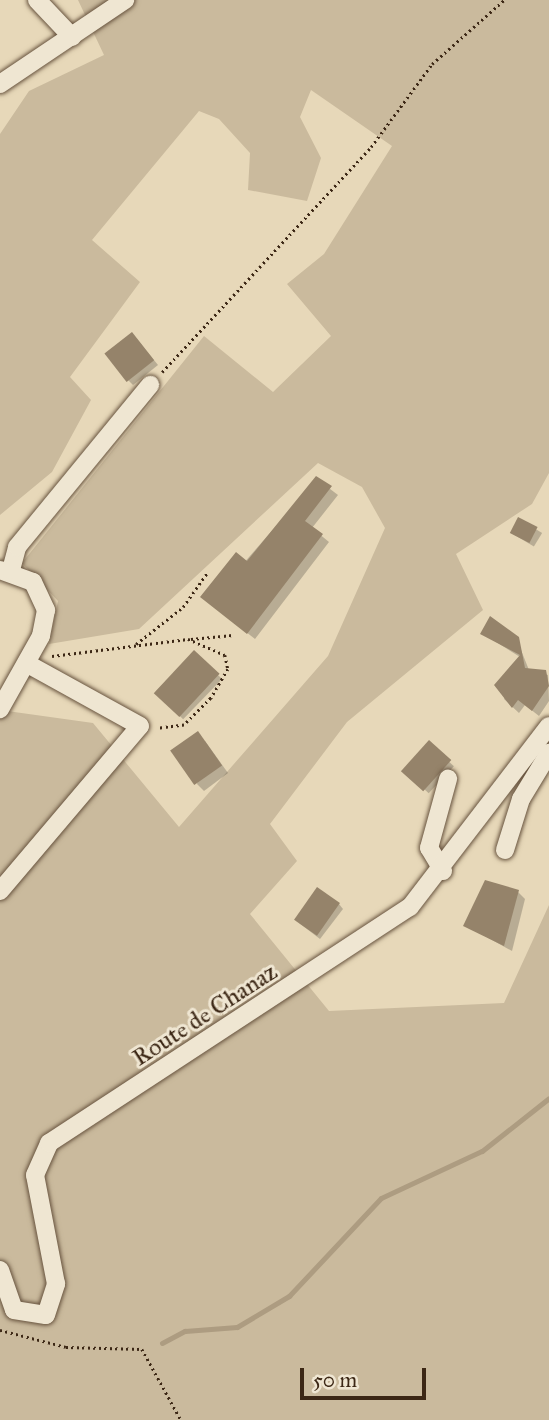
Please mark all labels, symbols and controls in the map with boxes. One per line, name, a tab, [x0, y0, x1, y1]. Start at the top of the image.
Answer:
street label: Route de Chanaz	[127, 958, 283, 1072]
scale bar	[304, 1354, 430, 1398]
text: 50 m	[313, 1367, 357, 1393]

